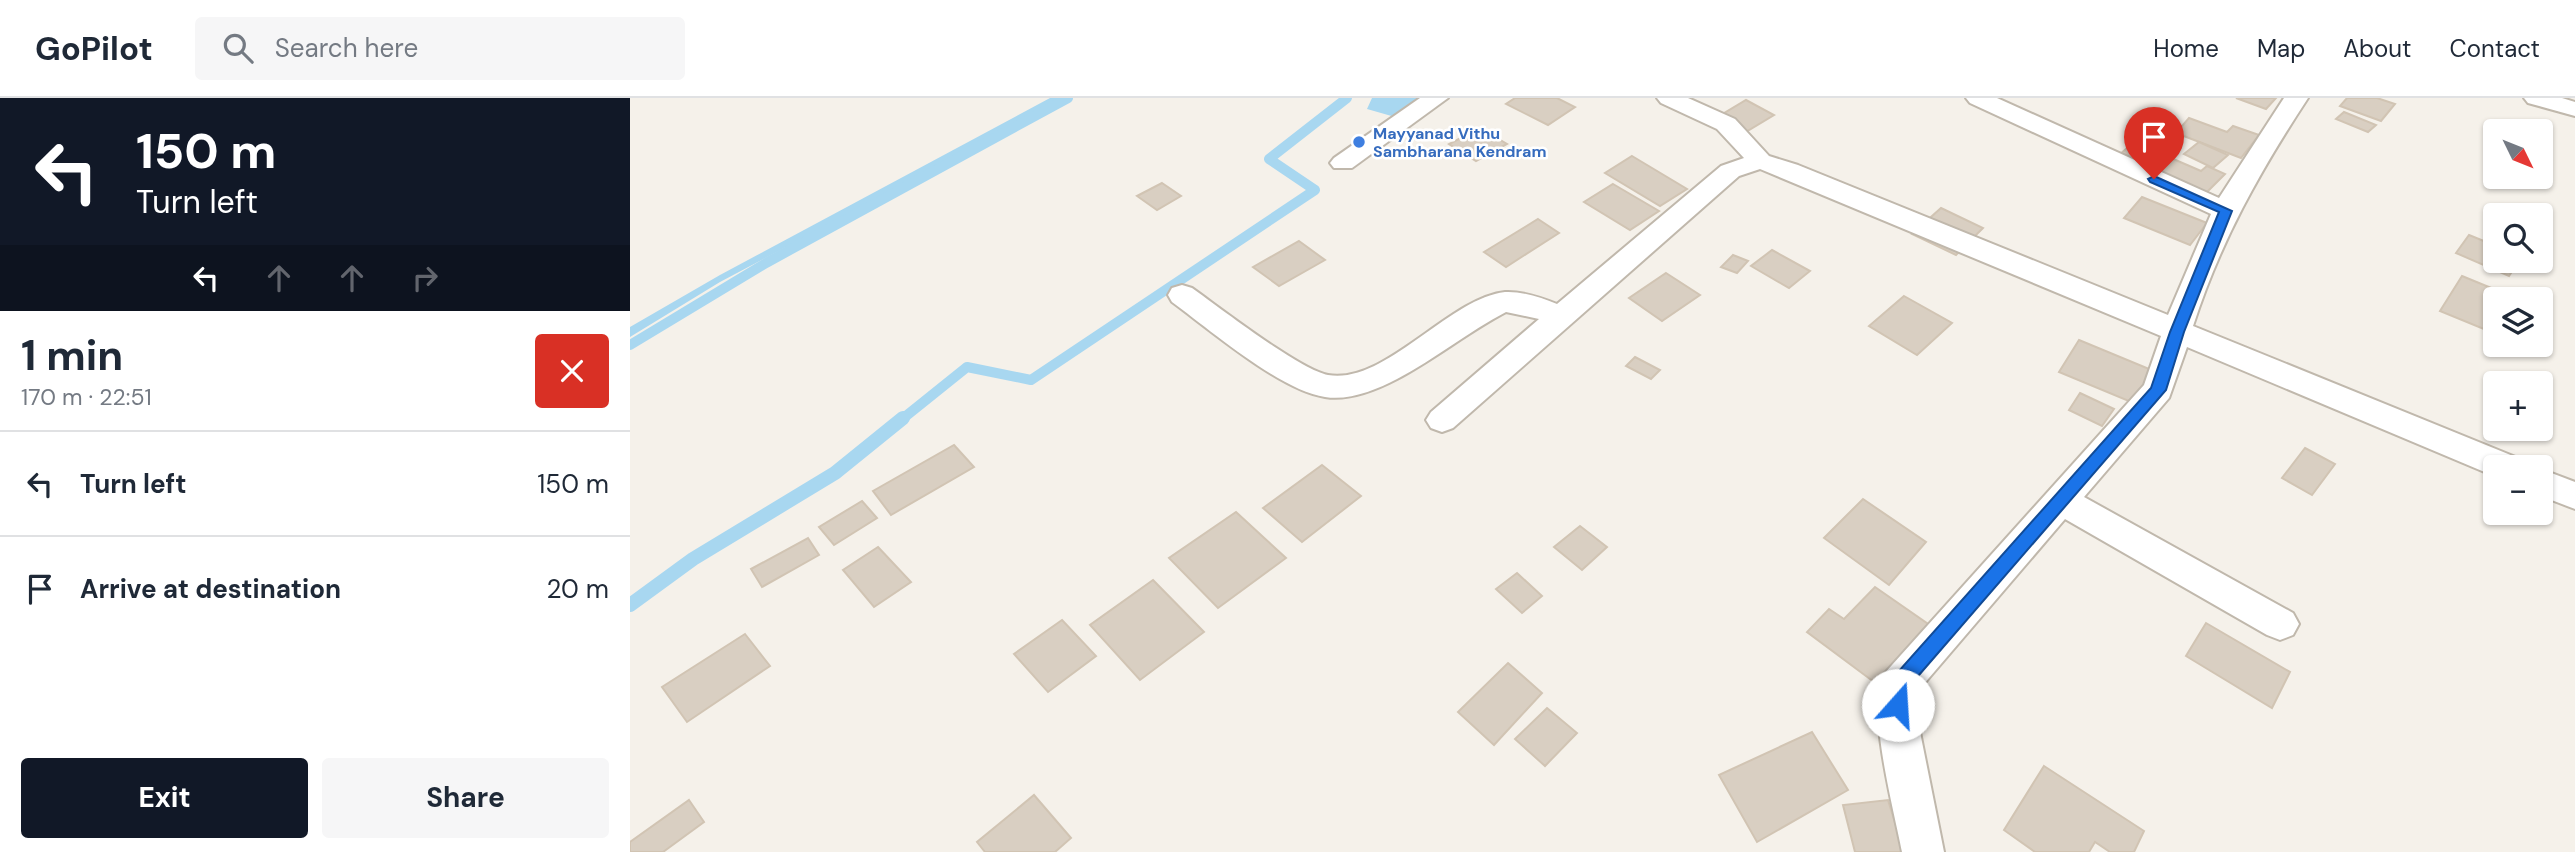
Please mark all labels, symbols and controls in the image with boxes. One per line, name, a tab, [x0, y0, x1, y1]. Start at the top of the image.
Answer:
search box	[195, 17, 685, 80]
text: GoPilot	[35, 27, 153, 70]
icon: search	[219, 29, 257, 67]
text: Search here	[275, 31, 418, 65]
text: Home	[2153, 33, 2219, 64]
text: Map	[2257, 33, 2305, 64]
text: About	[2343, 33, 2412, 64]
text: Contact	[2450, 33, 2540, 64]
pin	[2124, 107, 2184, 179]
icon: arrive	[2135, 118, 2173, 156]
text: 150 m	[136, 119, 276, 183]
north arrow	[2483, 119, 2553, 189]
map controls	[2483, 119, 2553, 525]
place label: Mayyanad Vithu Sambharana Kendram	[1373, 123, 1547, 162]
icon: left	[21, 126, 112, 217]
marker: Mayyanad Vithu Sambharana Kendram	[1351, 134, 1367, 150]
text: Turn left	[136, 181, 258, 223]
button: search	[2483, 203, 2553, 273]
icon: left	[187, 259, 225, 297]
icon: ahead	[260, 259, 298, 297]
icon: ahead	[333, 259, 371, 297]
icon: right	[406, 259, 444, 297]
button: layers	[2483, 287, 2553, 357]
text: 1 min	[21, 328, 123, 383]
button: close	[535, 334, 609, 408]
button: +	[2483, 371, 2553, 441]
text: 170 m · 22:51	[21, 382, 152, 412]
button: −	[2483, 455, 2553, 525]
icon: left	[21, 465, 59, 503]
text: Turn left	[80, 467, 187, 501]
text: 150 m	[537, 467, 609, 501]
icon: arrive	[21, 570, 59, 608]
text: Arrive at destination	[80, 572, 341, 606]
text: 20 m	[546, 572, 609, 606]
position arrow	[1861, 668, 1935, 742]
button: Exit	[21, 758, 308, 838]
button: Share	[322, 758, 609, 838]

